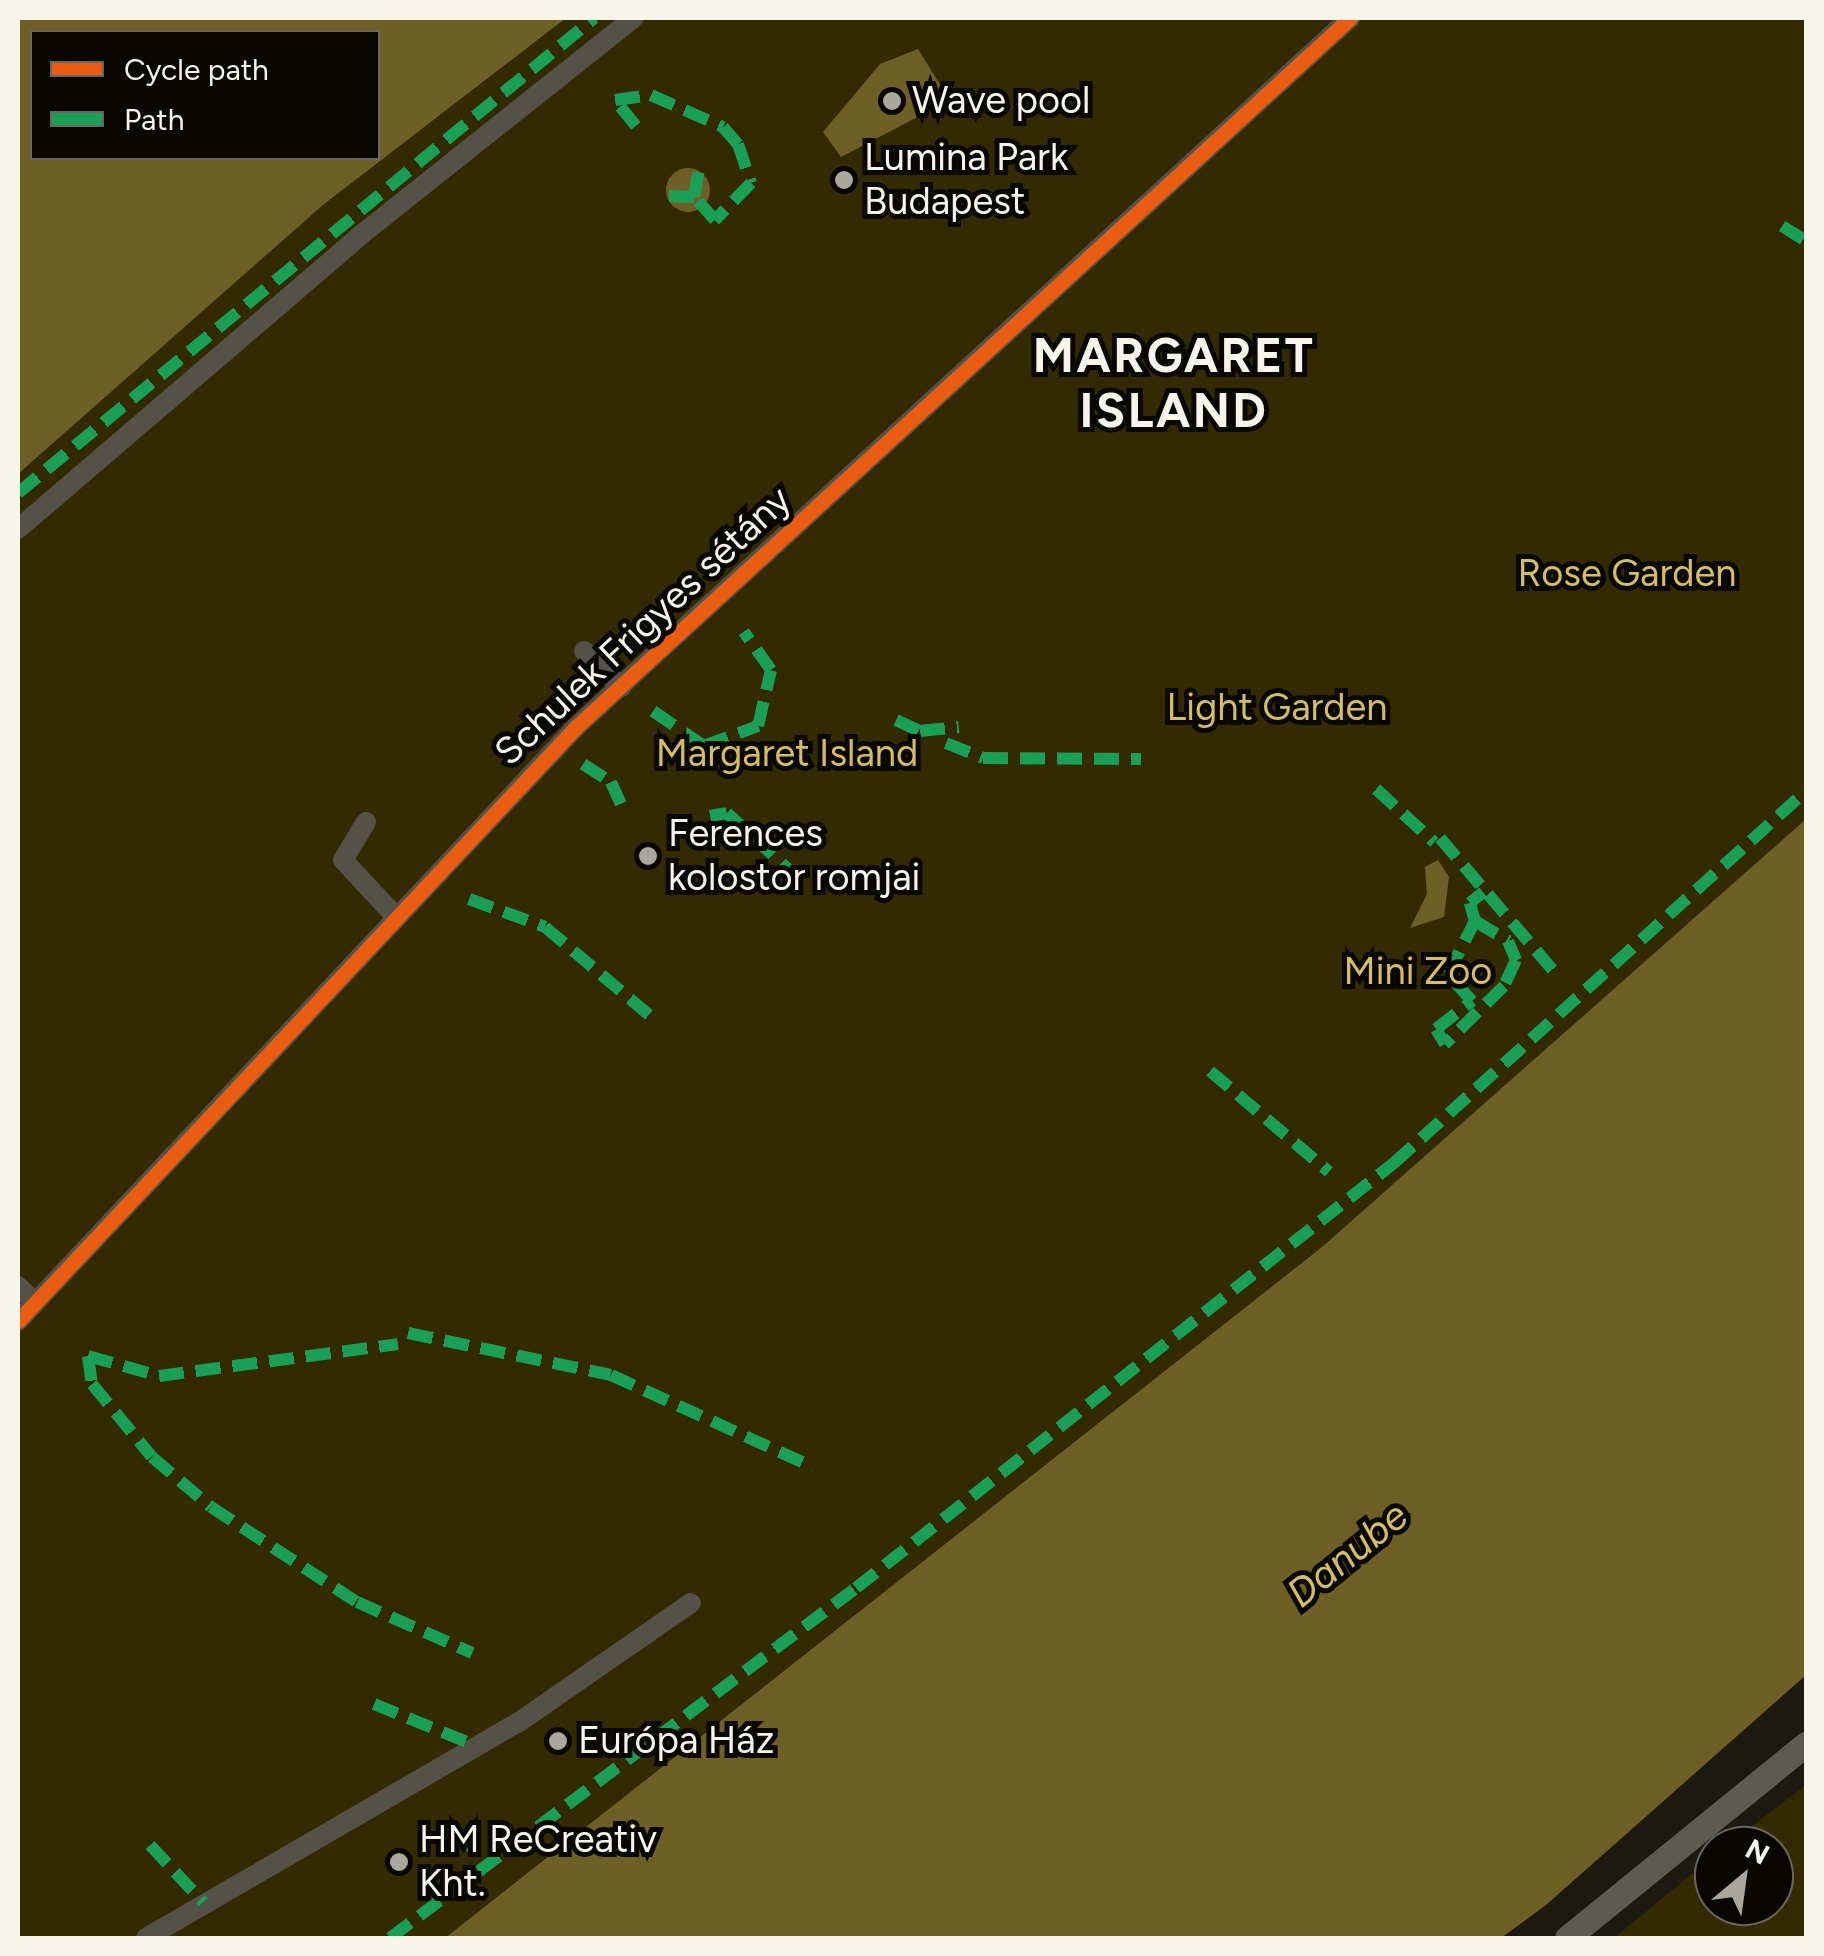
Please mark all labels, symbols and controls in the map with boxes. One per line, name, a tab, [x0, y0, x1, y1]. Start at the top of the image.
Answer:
legend	[30, 30, 380, 160]
text: Cycle path	[124, 51, 269, 88]
place label: Wave pool	[912, 78, 1090, 124]
marker: Wave pool	[881, 90, 903, 112]
text: Path	[124, 101, 184, 138]
place label: Lumina Park Budapest	[864, 135, 1068, 224]
marker: Lumina Park Budapest	[833, 169, 855, 191]
district label: MARGARET ISLAND	[1033, 326, 1315, 439]
street label: Schulek Frigyes sétány	[486, 477, 800, 775]
park label: Rose Garden	[1518, 551, 1736, 597]
park label: Light Garden	[1166, 685, 1388, 731]
park label: Margaret Island	[656, 731, 918, 777]
place label: Ferences kolostor romjai	[668, 811, 920, 901]
marker: Ferences kolostor romjai	[637, 845, 659, 867]
park label: Mini Zoo	[1344, 949, 1492, 995]
water label: Danube	[1277, 1491, 1417, 1617]
place label: Európa Ház	[578, 1718, 774, 1764]
marker: Európa Ház	[547, 1730, 569, 1752]
place label: HM ReCreativ Kht.	[419, 1817, 657, 1906]
north arrow	[1694, 1826, 1794, 1926]
text: N	[1740, 1831, 1775, 1872]
marker: HM ReCreativ Kht.	[388, 1851, 410, 1873]

